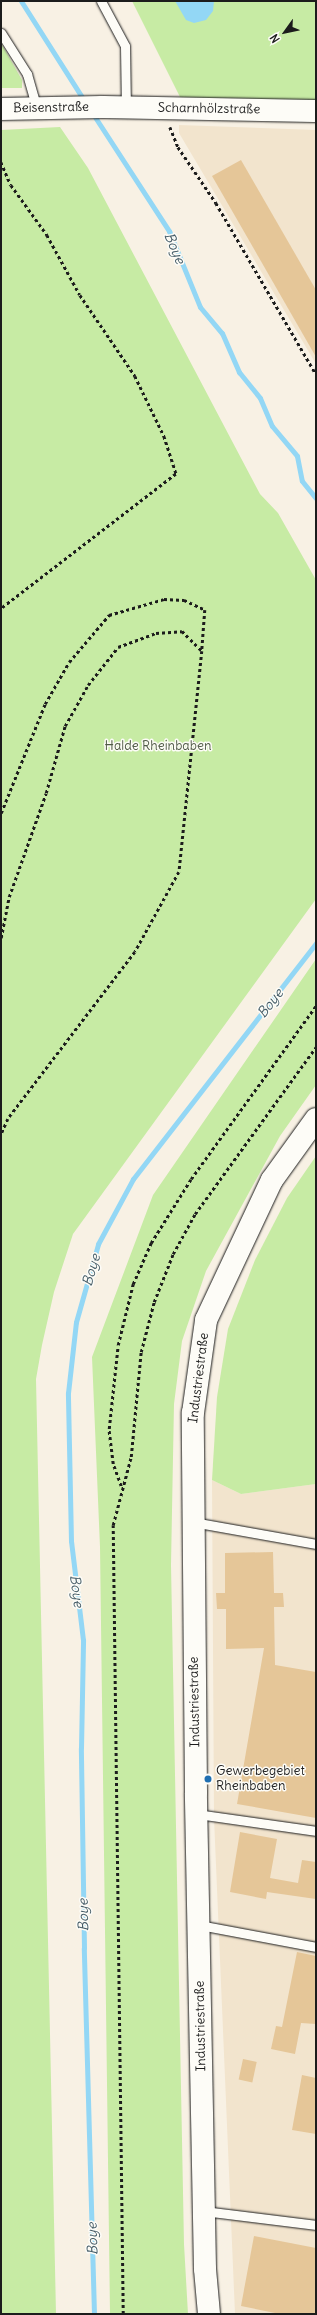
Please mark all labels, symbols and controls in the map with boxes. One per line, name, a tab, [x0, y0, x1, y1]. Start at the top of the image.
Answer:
north arrow	[265, 12, 305, 52]
text: N	[267, 32, 283, 46]
street label: Beisenstraße	[13, 100, 89, 116]
street label: Scharnhölzstraße	[158, 100, 260, 118]
water label: Boye	[161, 230, 189, 266]
park label: Halde Rheinbaben	[105, 738, 211, 754]
water label: Boye	[253, 985, 287, 1021]
water label: Boye	[78, 1252, 104, 1288]
street label: Industriestraße	[186, 1332, 212, 1424]
water label: Boye	[67, 1574, 87, 1608]
street label: Industriestraße	[186, 1656, 204, 1748]
place label: Gewerbegebiet Rheinbaben	[216, 1764, 305, 1795]
marker: Gewerbegebiet Rheinbaben	[203, 1774, 213, 1784]
water label: Boye	[74, 1899, 92, 1931]
street label: Industriestraße	[192, 1980, 210, 2072]
water label: Boye	[83, 2222, 101, 2256]

